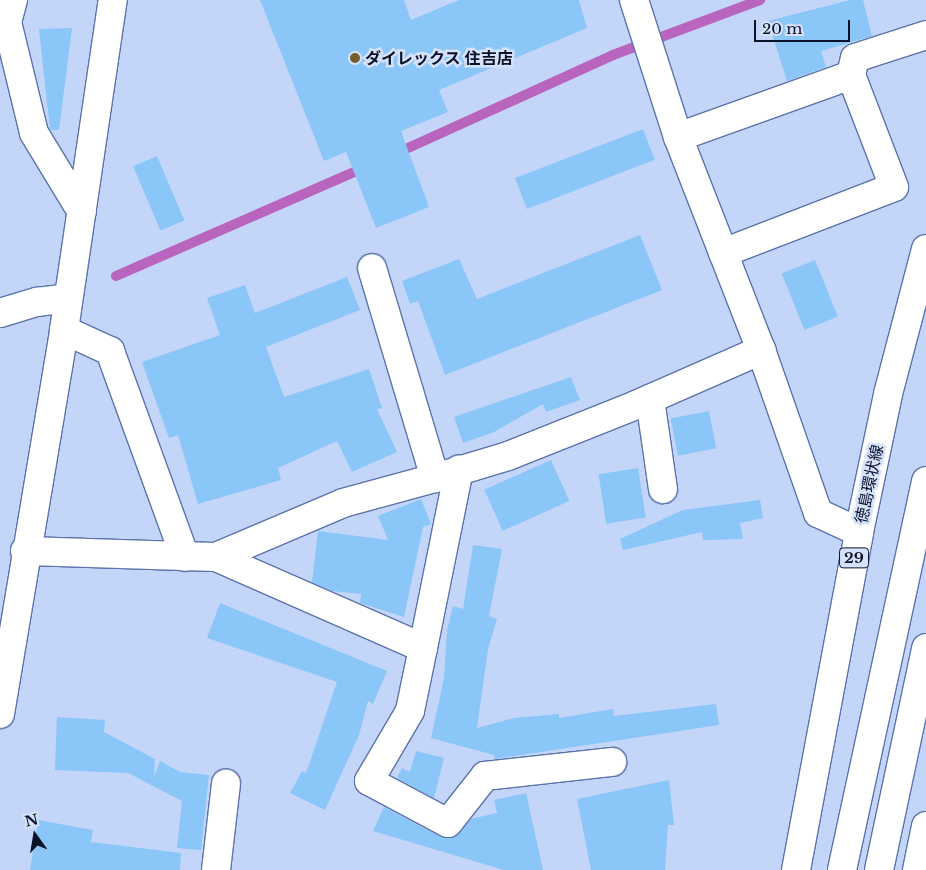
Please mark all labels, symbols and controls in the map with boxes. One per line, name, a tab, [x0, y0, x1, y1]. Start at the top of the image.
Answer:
scale bar	[756, 10, 852, 42]
text: 20 m	[762, 19, 802, 38]
place label: ダイレックス 住吉店	[365, 48, 513, 68]
marker: ダイレックス 住吉店	[349, 52, 361, 64]
street label: 徳島環状線	[851, 443, 887, 525]
road number: 29	[839, 546, 869, 570]
north arrow	[10, 810, 60, 860]
text: N	[23, 810, 40, 831]

